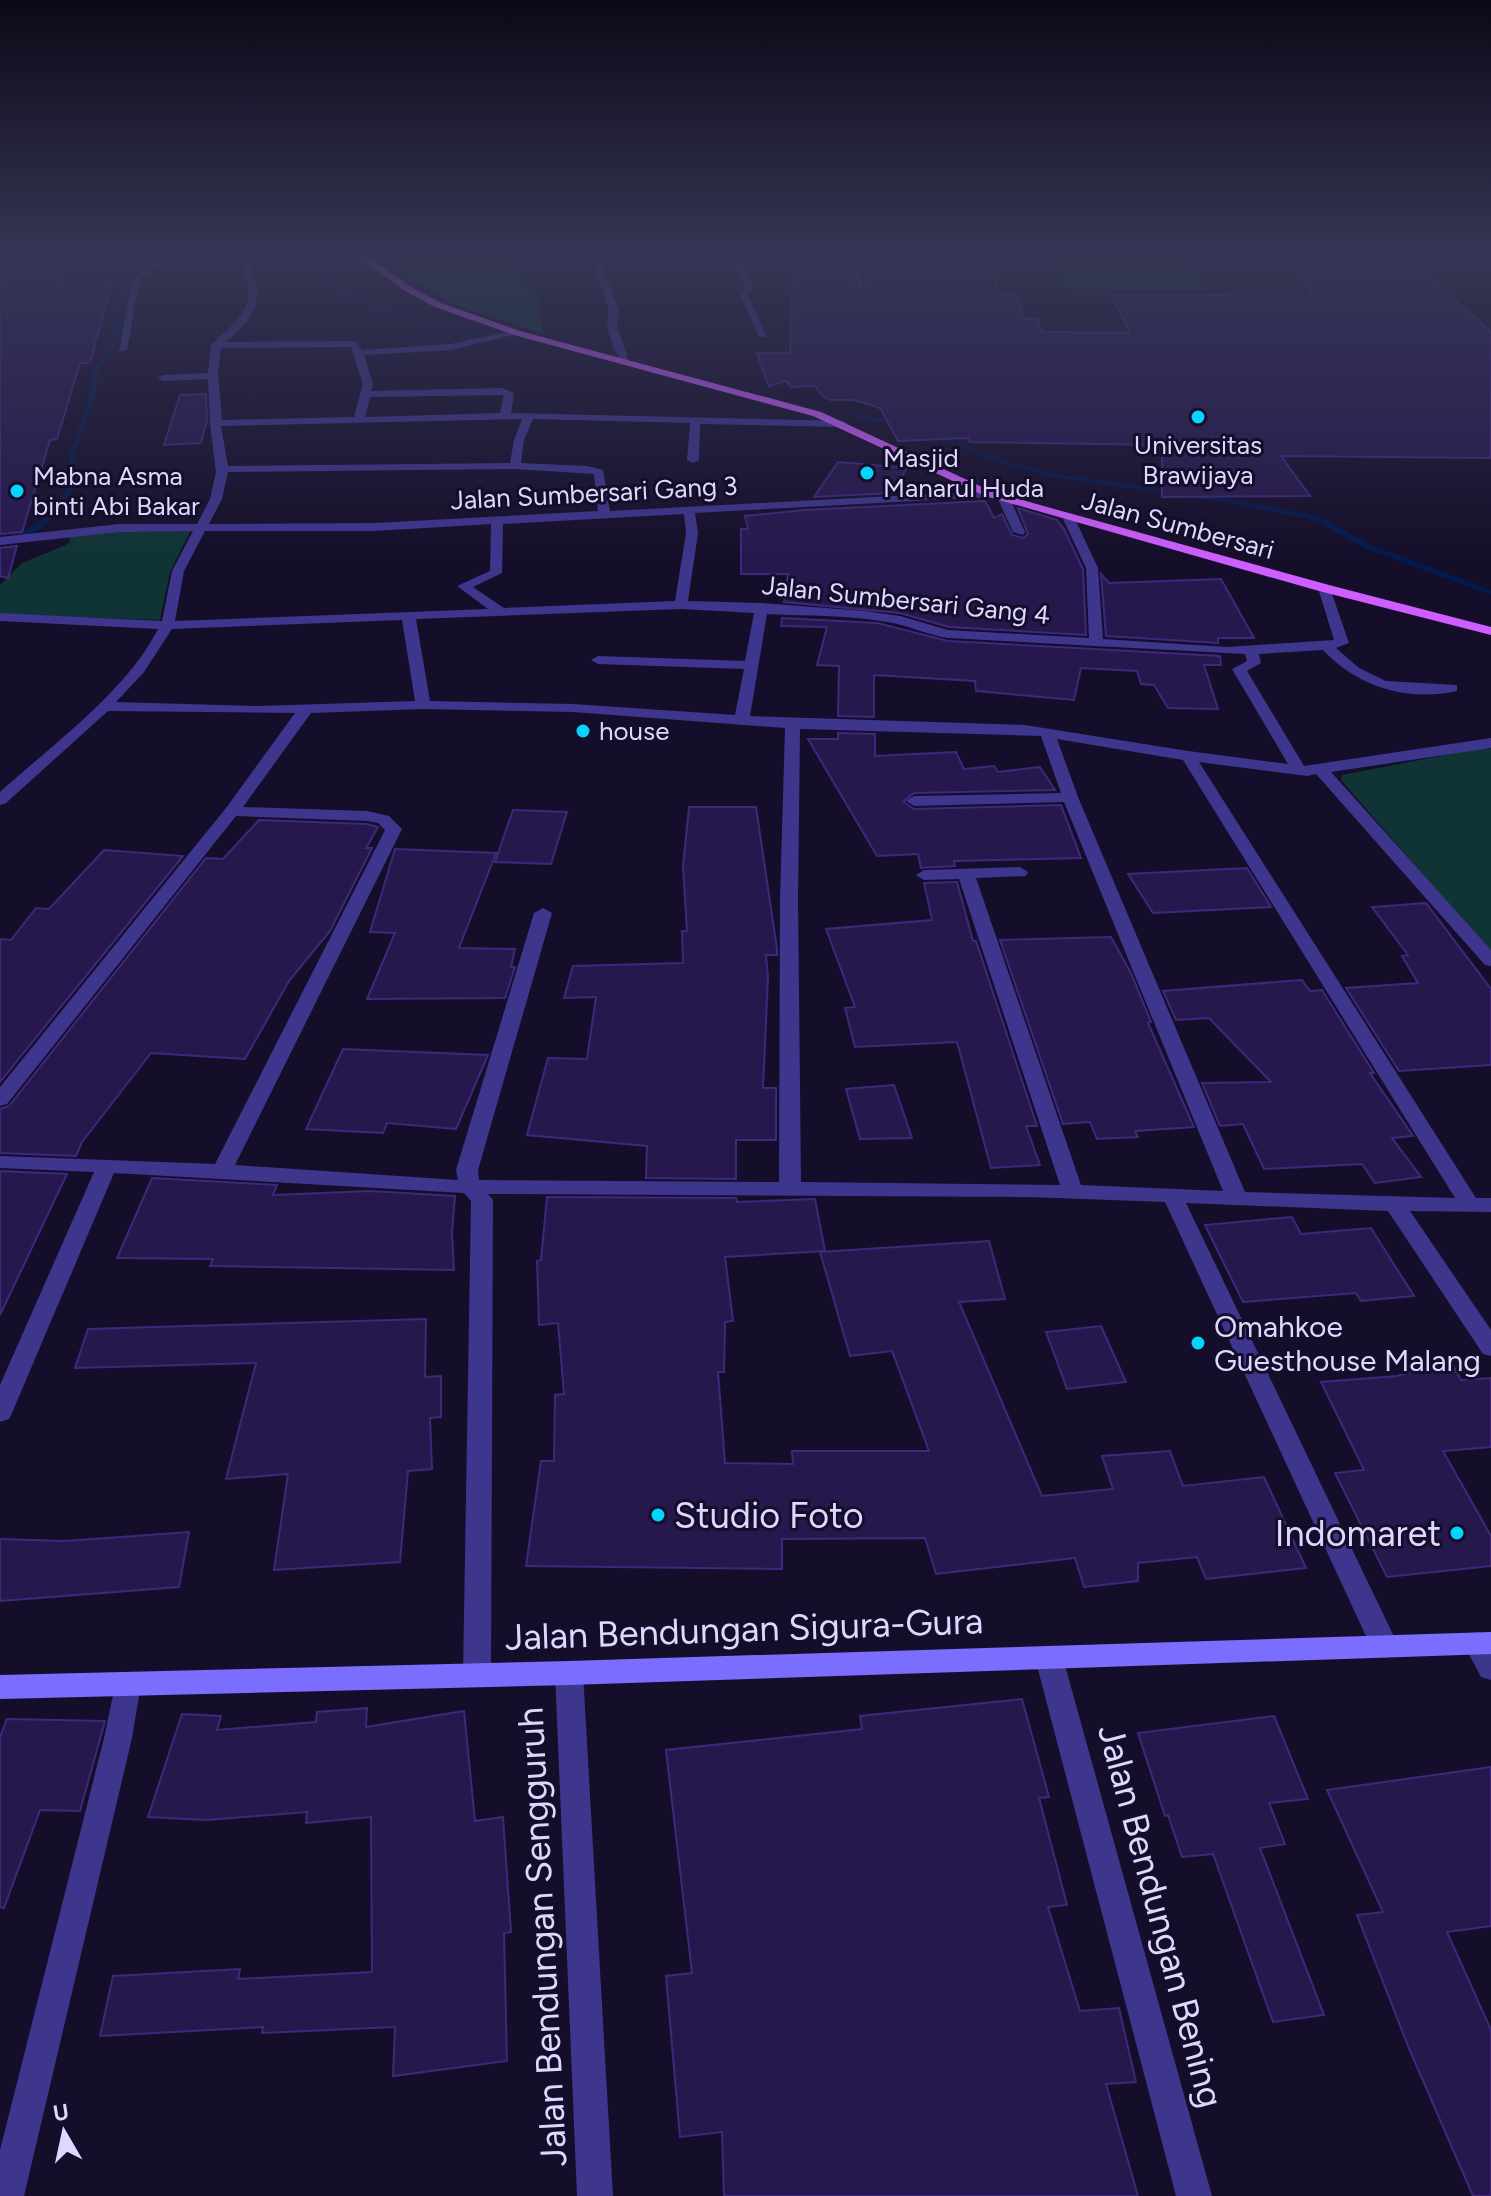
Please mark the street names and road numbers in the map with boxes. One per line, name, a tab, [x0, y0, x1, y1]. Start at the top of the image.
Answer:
street label: Jalan Sumbersari Gang 3	[450, 470, 738, 516]
street label: Jalan Sumbersari	[1078, 484, 1278, 566]
street label: Jalan Sumbersari Gang 4	[760, 569, 1052, 631]
street label: Jalan Bendungan Sigura-Gura	[504, 1599, 984, 1659]
street label: Jalan Bendungan Sengguruh	[508, 1706, 576, 2168]
street label: Jalan Bendungan Bening	[1089, 1720, 1233, 2112]

